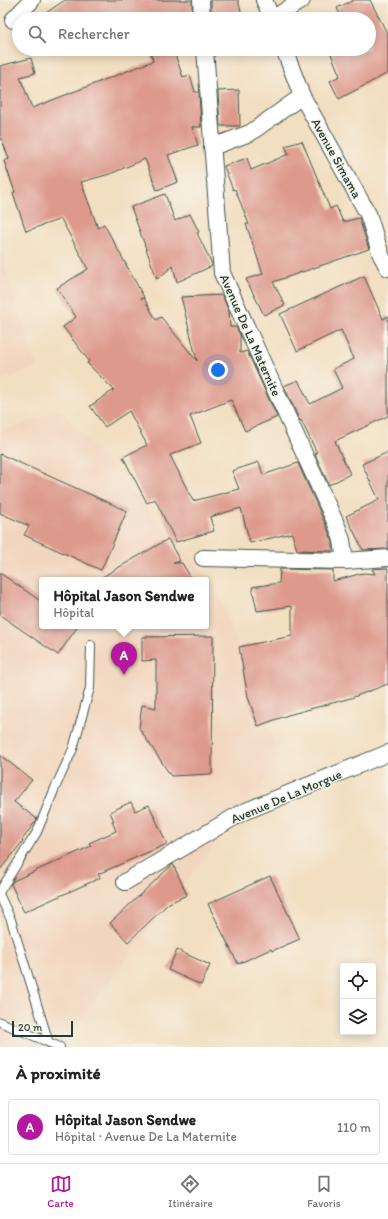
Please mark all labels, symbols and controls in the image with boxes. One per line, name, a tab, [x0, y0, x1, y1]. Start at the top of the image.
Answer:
search box	[12, 12, 376, 56]
icon: search	[26, 23, 48, 45]
text: Rechercher	[58, 25, 130, 43]
street label: Avenue Simama	[308, 116, 365, 201]
street label: Avenue De La Maternite	[217, 272, 284, 399]
your location	[208, 360, 228, 380]
popup	[39, 577, 209, 629]
text: Hôpital Jason Sendwe	[53, 587, 195, 605]
text: Hôpital	[53, 605, 94, 620]
pin: A	[111, 642, 137, 675]
street label: Avenue De La Morgue	[228, 766, 344, 827]
map controls	[340, 963, 376, 1035]
button: locate	[340, 963, 376, 999]
button: layers	[340, 999, 376, 1035]
scale bar	[12, 1019, 73, 1038]
text: 20 m	[18, 1021, 42, 1034]
text: À proximité	[16, 1063, 101, 1083]
text: Hôpital Jason Sendwe	[55, 1111, 196, 1129]
text: A	[26, 1120, 34, 1135]
text: 110 m	[337, 1120, 371, 1135]
text: Hôpital · Avenue De La Maternite	[55, 1129, 237, 1144]
tab: Carte	[47, 1173, 74, 1210]
tab: Itinéraire	[168, 1173, 213, 1210]
tab: Favoris	[307, 1173, 341, 1210]

